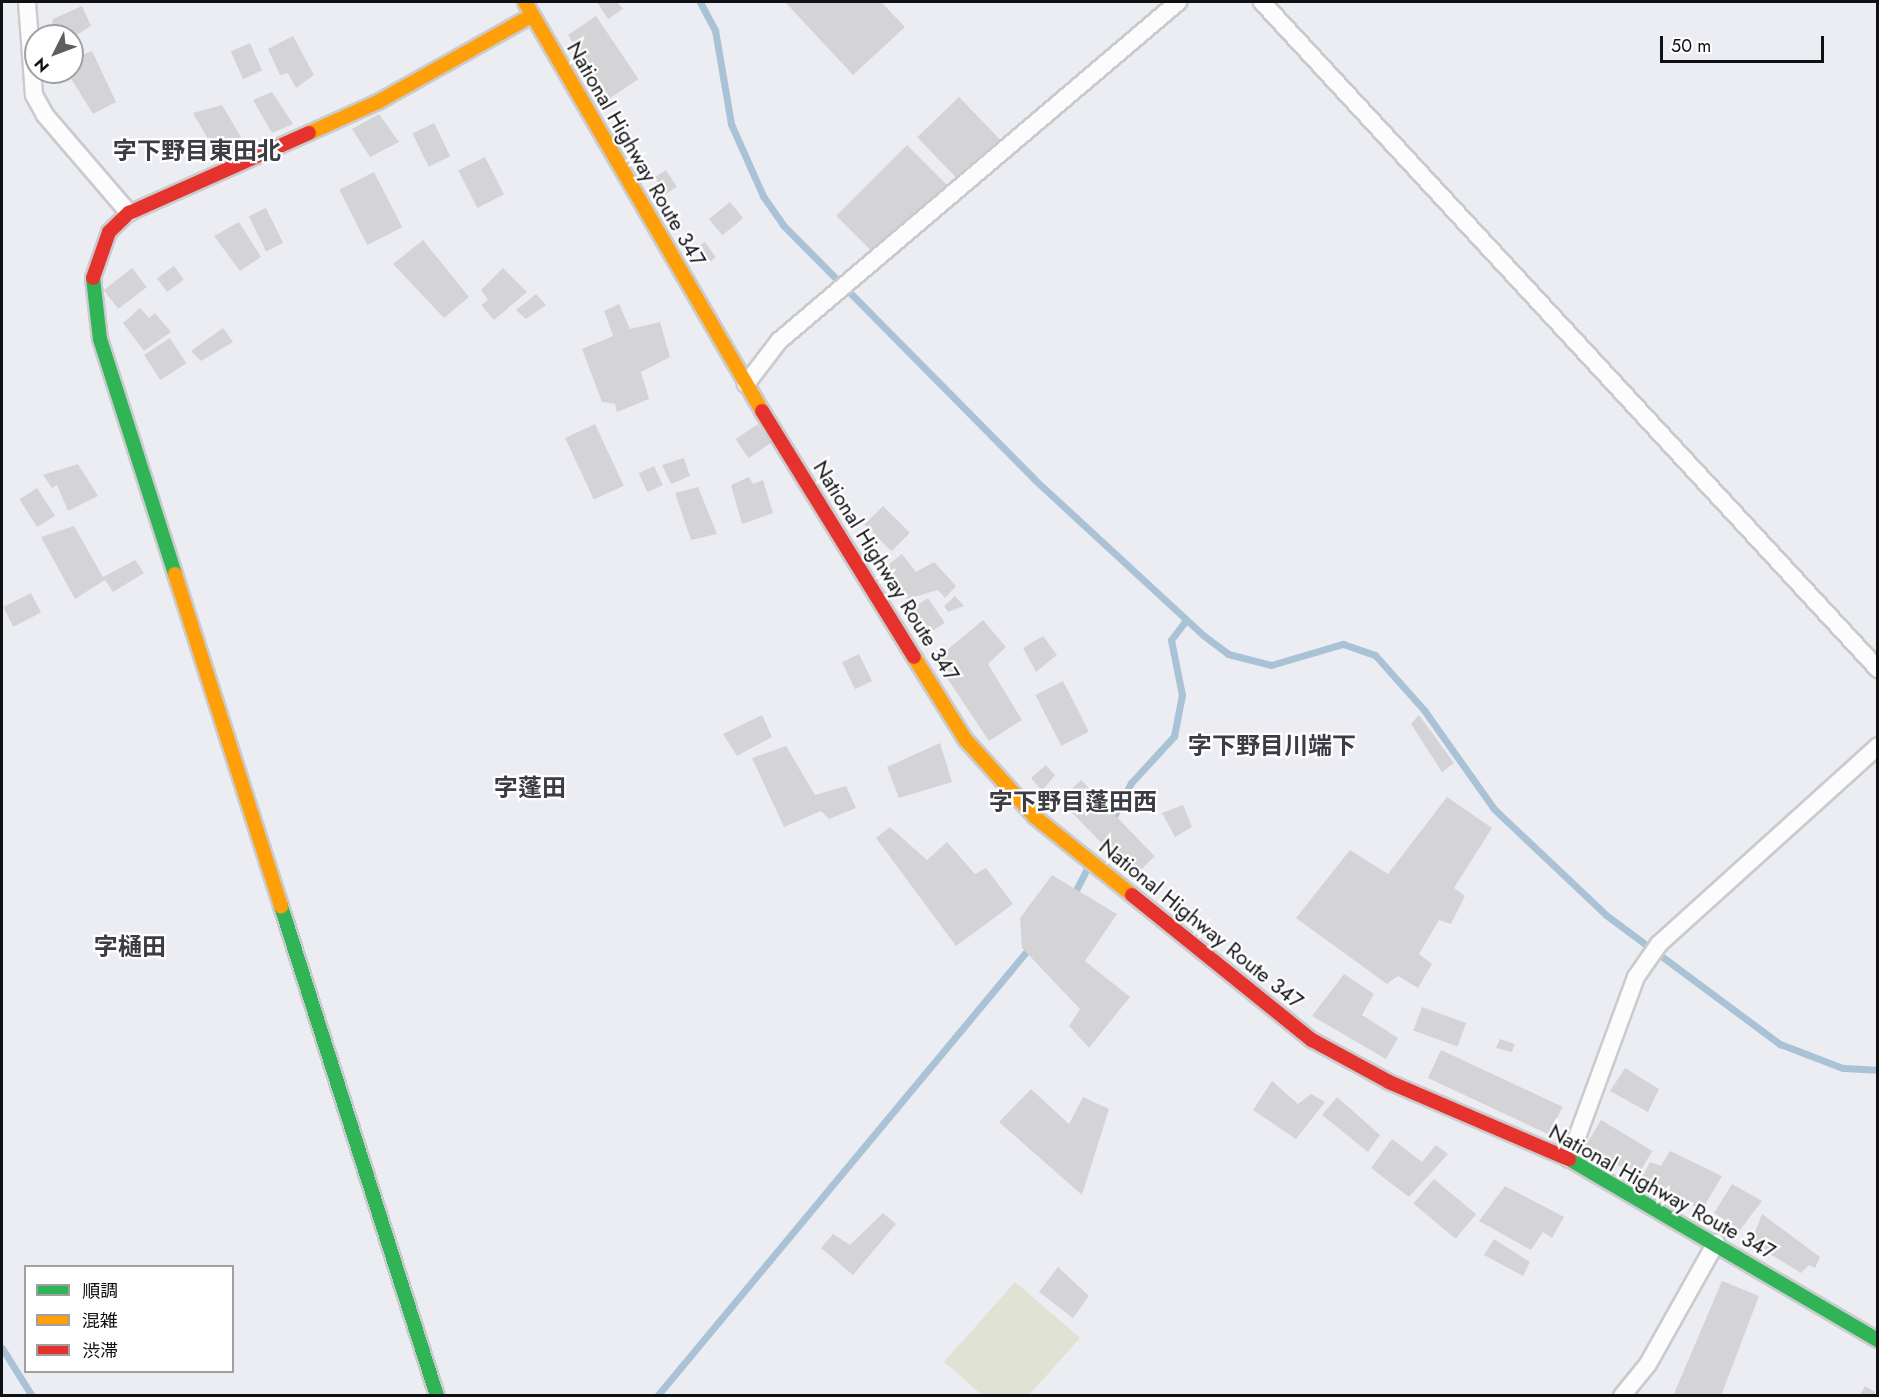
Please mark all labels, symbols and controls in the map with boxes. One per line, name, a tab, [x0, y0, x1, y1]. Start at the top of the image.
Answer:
north arrow	[24, 24, 84, 84]
scale bar	[1663, 24, 1826, 62]
text: 50 m	[1671, 33, 1711, 59]
street label: National Highway Route 347	[561, 37, 711, 271]
text: N	[29, 53, 55, 77]
district label: 字下野目東田北	[113, 137, 281, 165]
street label: National Highway Route 347	[808, 456, 964, 686]
district label: 字下野目川端下	[1188, 732, 1356, 760]
district label: 字蓬田	[494, 774, 566, 802]
district label: 字下野目蓬田西	[989, 788, 1157, 816]
street label: National Highway Route 347	[1094, 834, 1308, 1014]
district label: 字樋田	[94, 933, 166, 961]
street label: National Highway Route 347	[1544, 1119, 1780, 1265]
legend	[24, 1265, 234, 1373]
text: 順調	[82, 1278, 118, 1304]
text: 混雑	[82, 1308, 118, 1334]
text: 渋滞	[82, 1338, 118, 1364]

